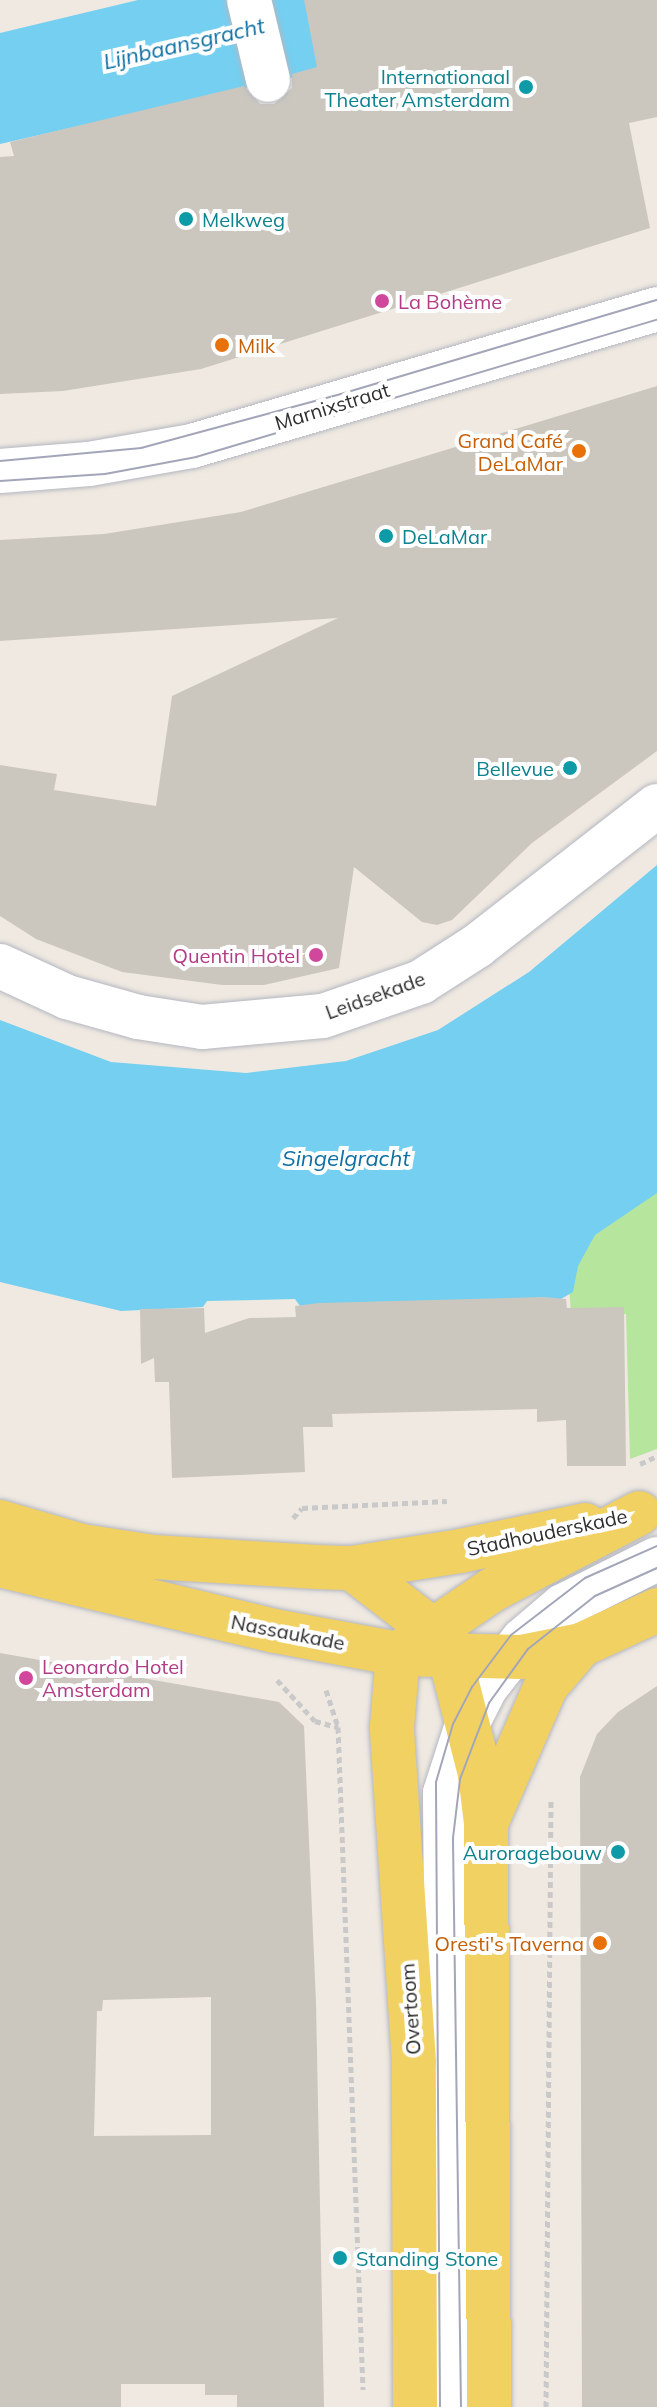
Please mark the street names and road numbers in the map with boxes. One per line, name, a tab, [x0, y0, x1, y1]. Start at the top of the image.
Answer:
street label: Marnixstraat	[272, 377, 392, 435]
street label: Leidsekade	[322, 966, 428, 1024]
street label: Stadhouderskade	[465, 1503, 629, 1561]
street label: Nassaukade	[229, 1609, 347, 1655]
street label: Overtoom	[395, 1962, 425, 2056]

